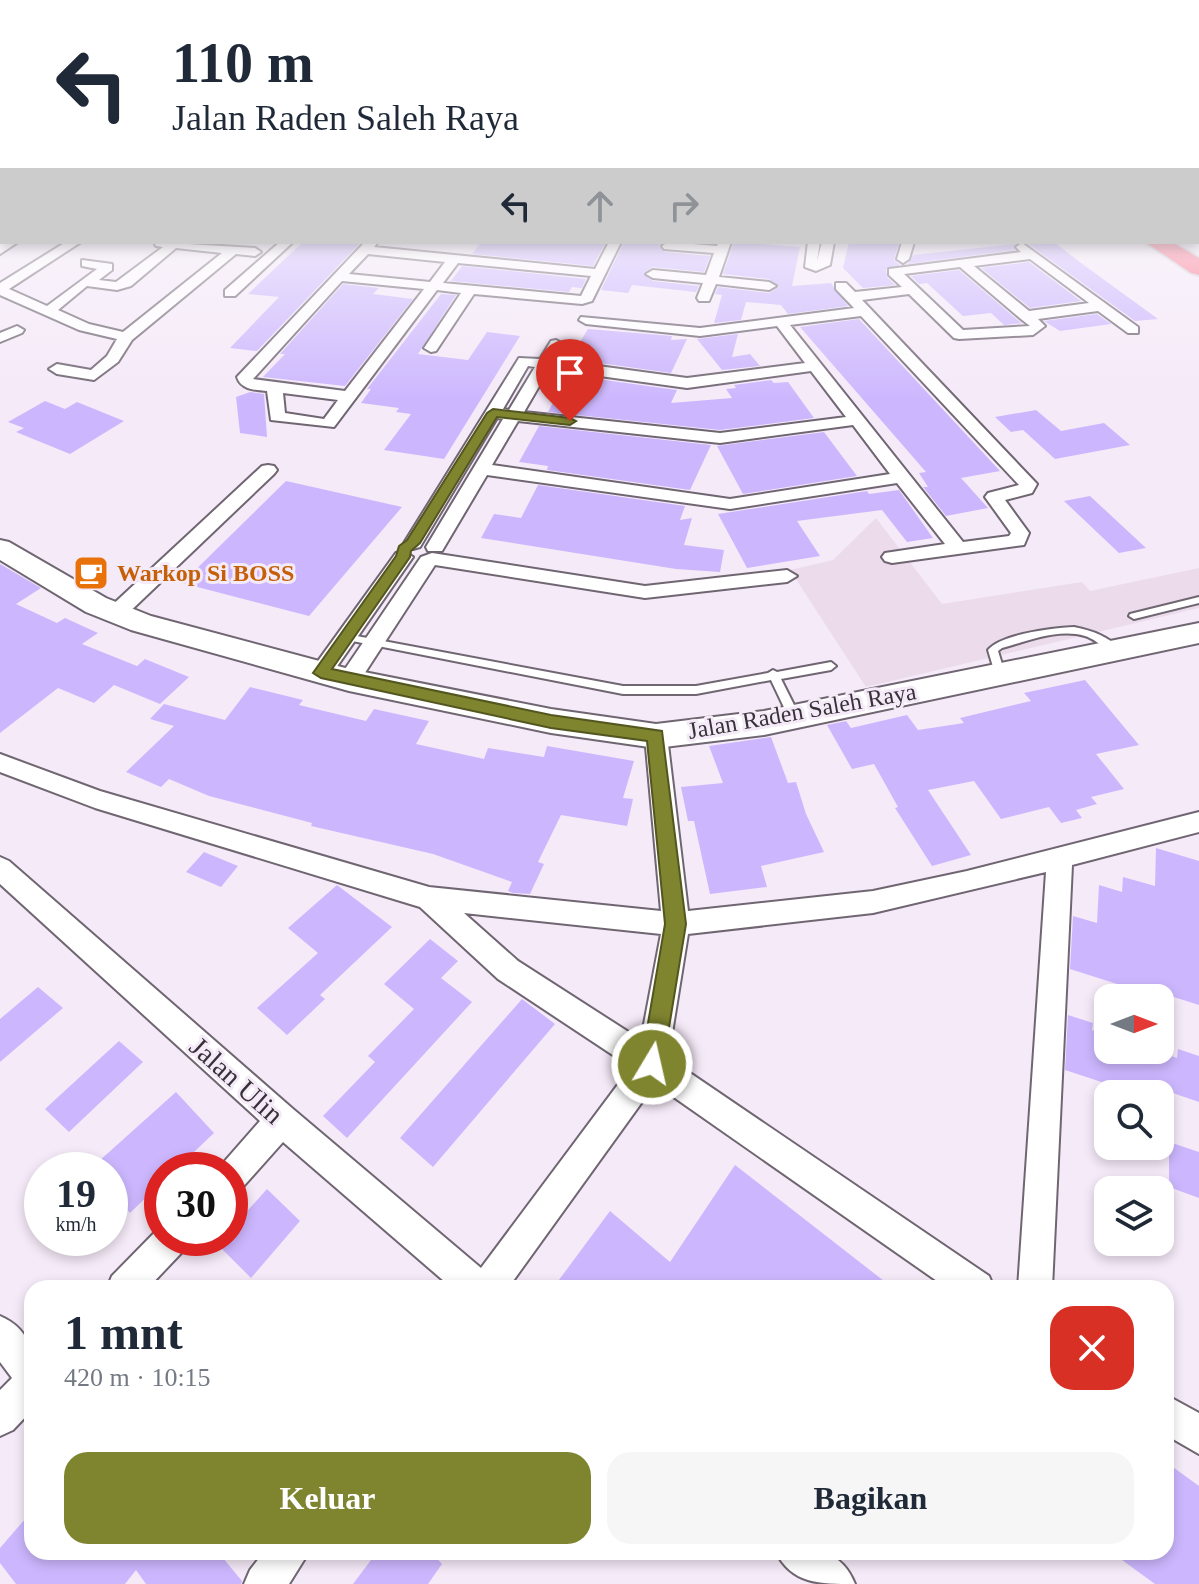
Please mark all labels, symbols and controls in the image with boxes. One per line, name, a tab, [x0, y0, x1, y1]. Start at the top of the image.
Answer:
icon: left	[40, 32, 144, 136]
text: 110 m	[172, 32, 314, 94]
text: Jalan Raden Saleh Raya	[172, 98, 519, 138]
icon: left	[494, 184, 538, 228]
icon: ahead	[578, 184, 622, 228]
icon: right	[662, 184, 706, 228]
pin	[536, 339, 604, 421]
icon: arrive	[548, 351, 592, 395]
cafe icon: Warkop Si BOSS	[72, 554, 110, 592]
place label: Warkop Si BOSS	[117, 560, 294, 586]
street label: Jalan Raden Saleh Raya	[686, 678, 918, 744]
north arrow	[1094, 984, 1174, 1064]
map controls	[1094, 984, 1174, 1256]
position arrow	[610, 1022, 694, 1106]
street label: Jalan Ulin	[184, 1031, 290, 1130]
button: search	[1094, 1080, 1174, 1160]
speed limit sign: 30	[144, 1152, 248, 1256]
text: 19	[56, 1171, 96, 1216]
button: layers	[1094, 1176, 1174, 1256]
text: km/h	[55, 1213, 97, 1235]
text: 1 mnt	[64, 1306, 183, 1359]
button: close	[1050, 1306, 1134, 1390]
text: 420 m · 10:15	[64, 1363, 211, 1392]
button: Keluar	[64, 1452, 591, 1544]
button: Bagikan	[607, 1452, 1134, 1544]

